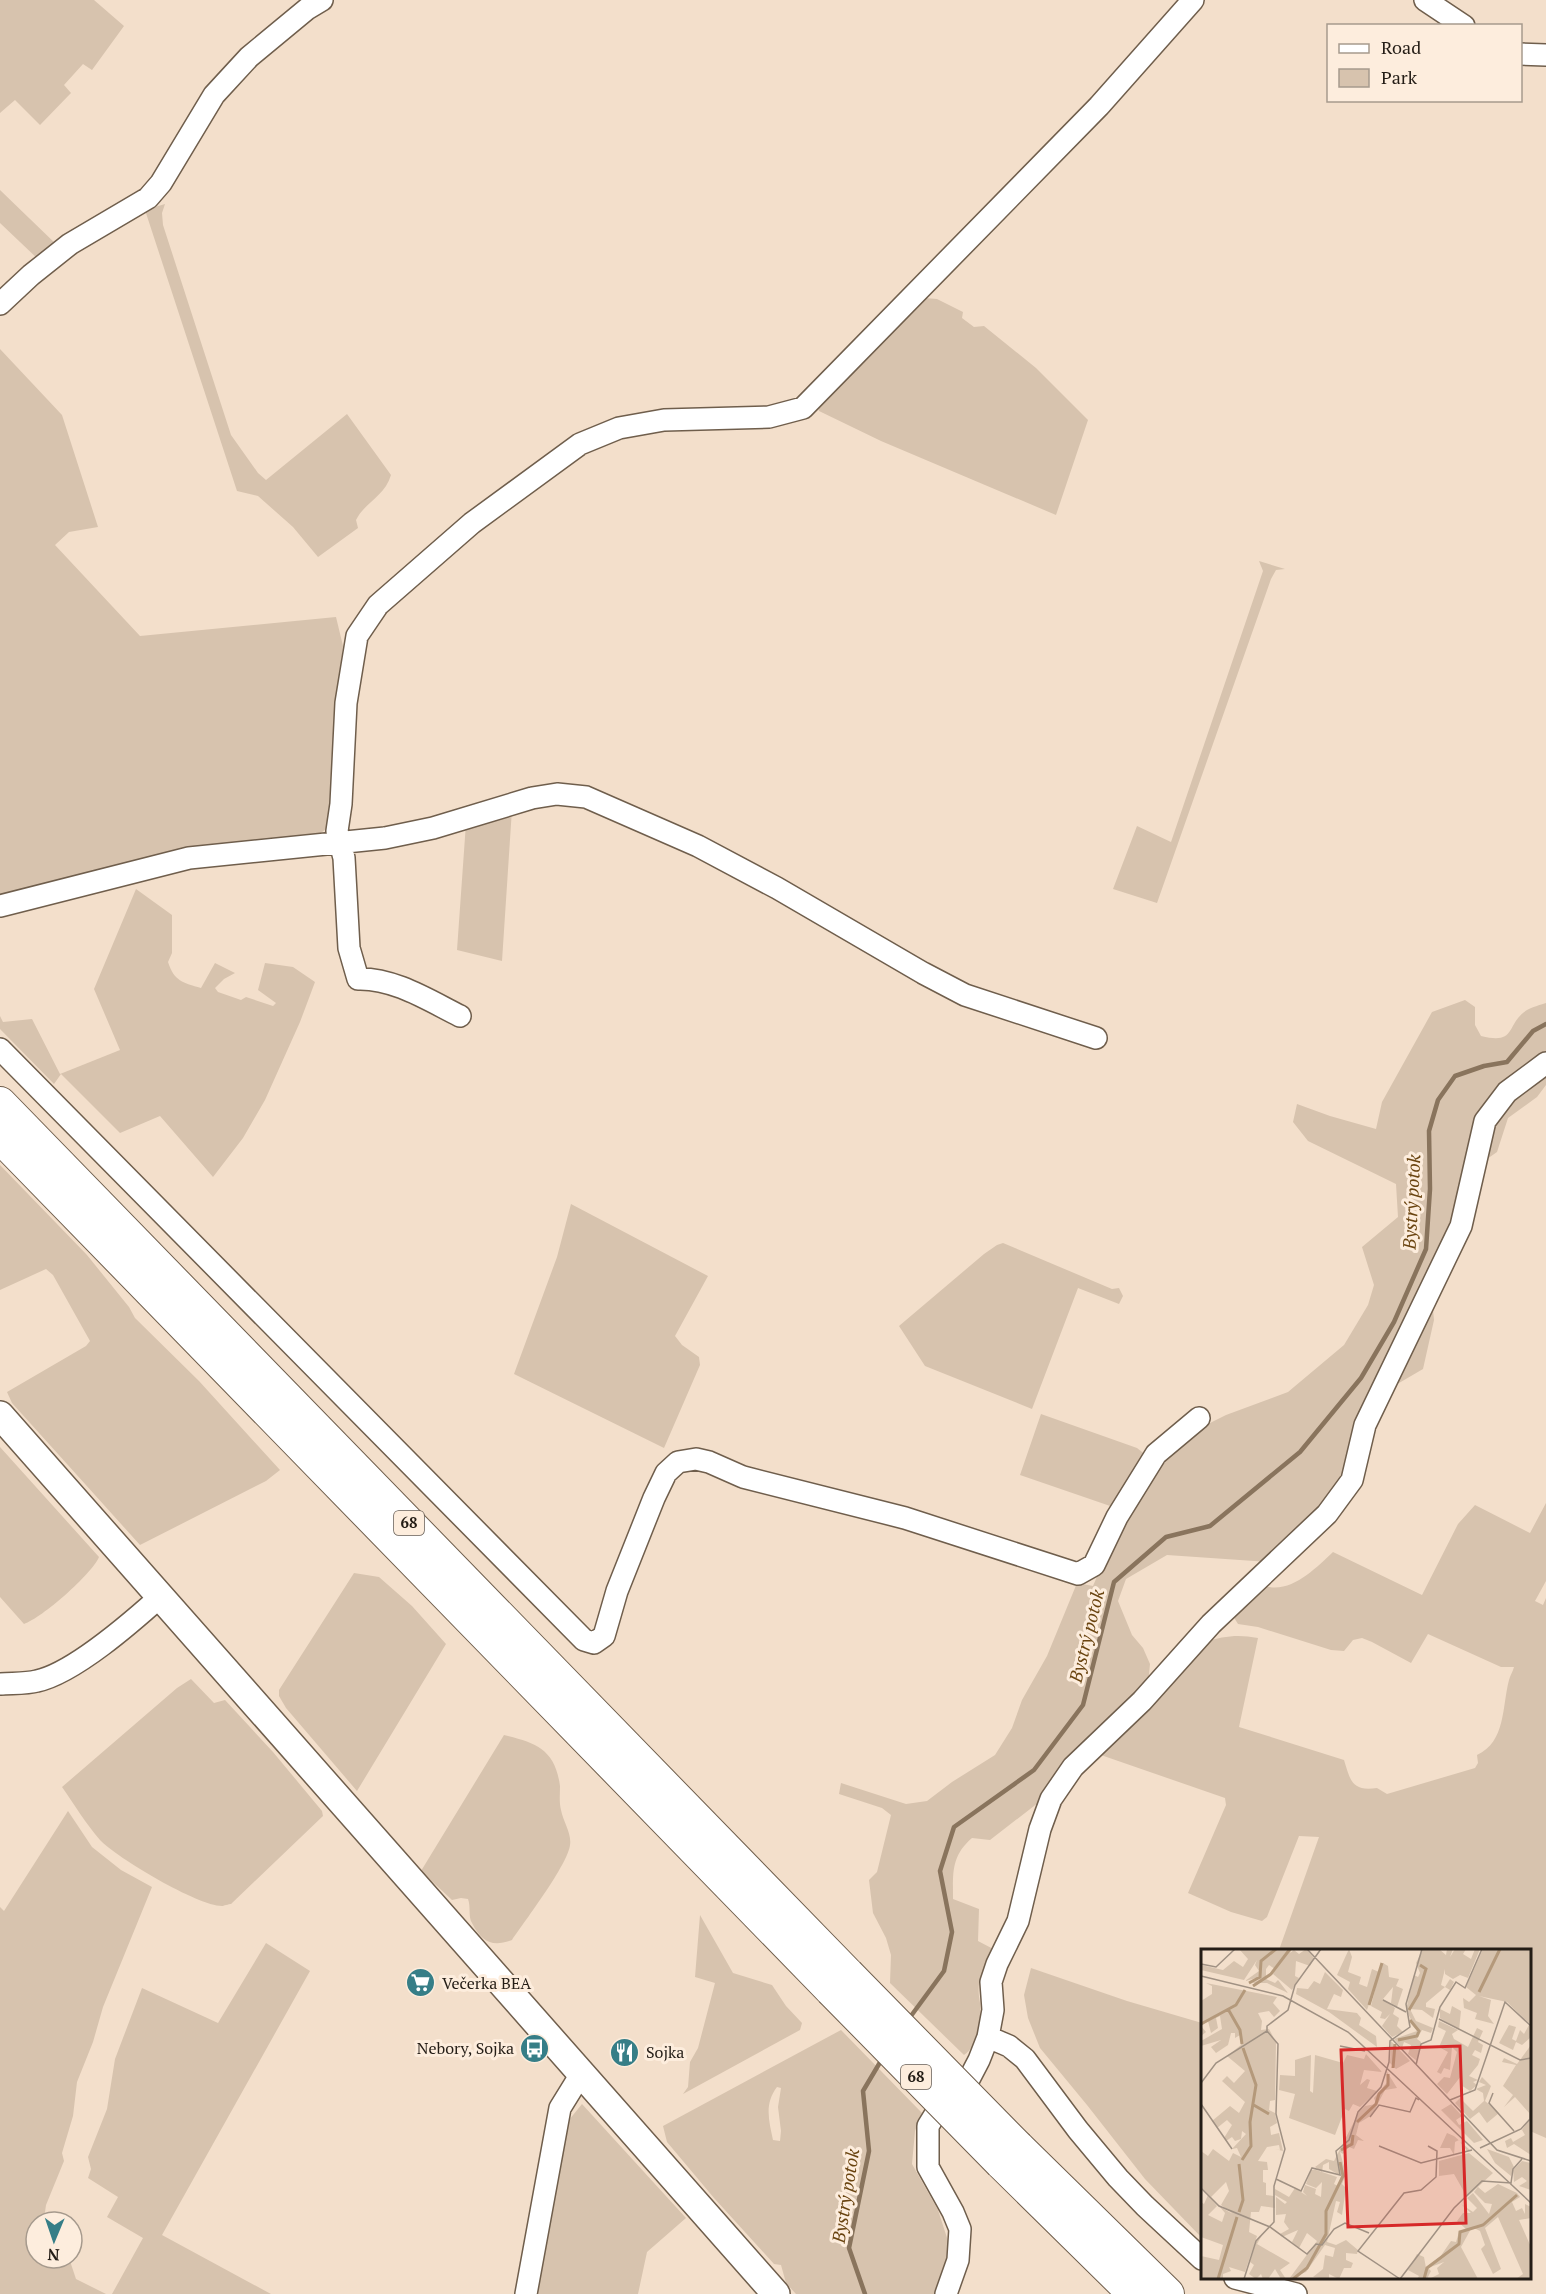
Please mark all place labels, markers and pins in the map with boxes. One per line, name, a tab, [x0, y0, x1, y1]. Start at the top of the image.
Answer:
supermarket icon: Večerka BEA	[405, 1967, 437, 1999]
place label: Večerka BEA	[442, 1972, 531, 1994]
bus stop icon: Nebory, Sojka	[519, 2032, 551, 2064]
restaurant icon: Sojka	[609, 2036, 641, 2068]
place label: Nebory, Sojka	[417, 2037, 514, 2059]
place label: Sojka	[646, 2041, 684, 2063]

